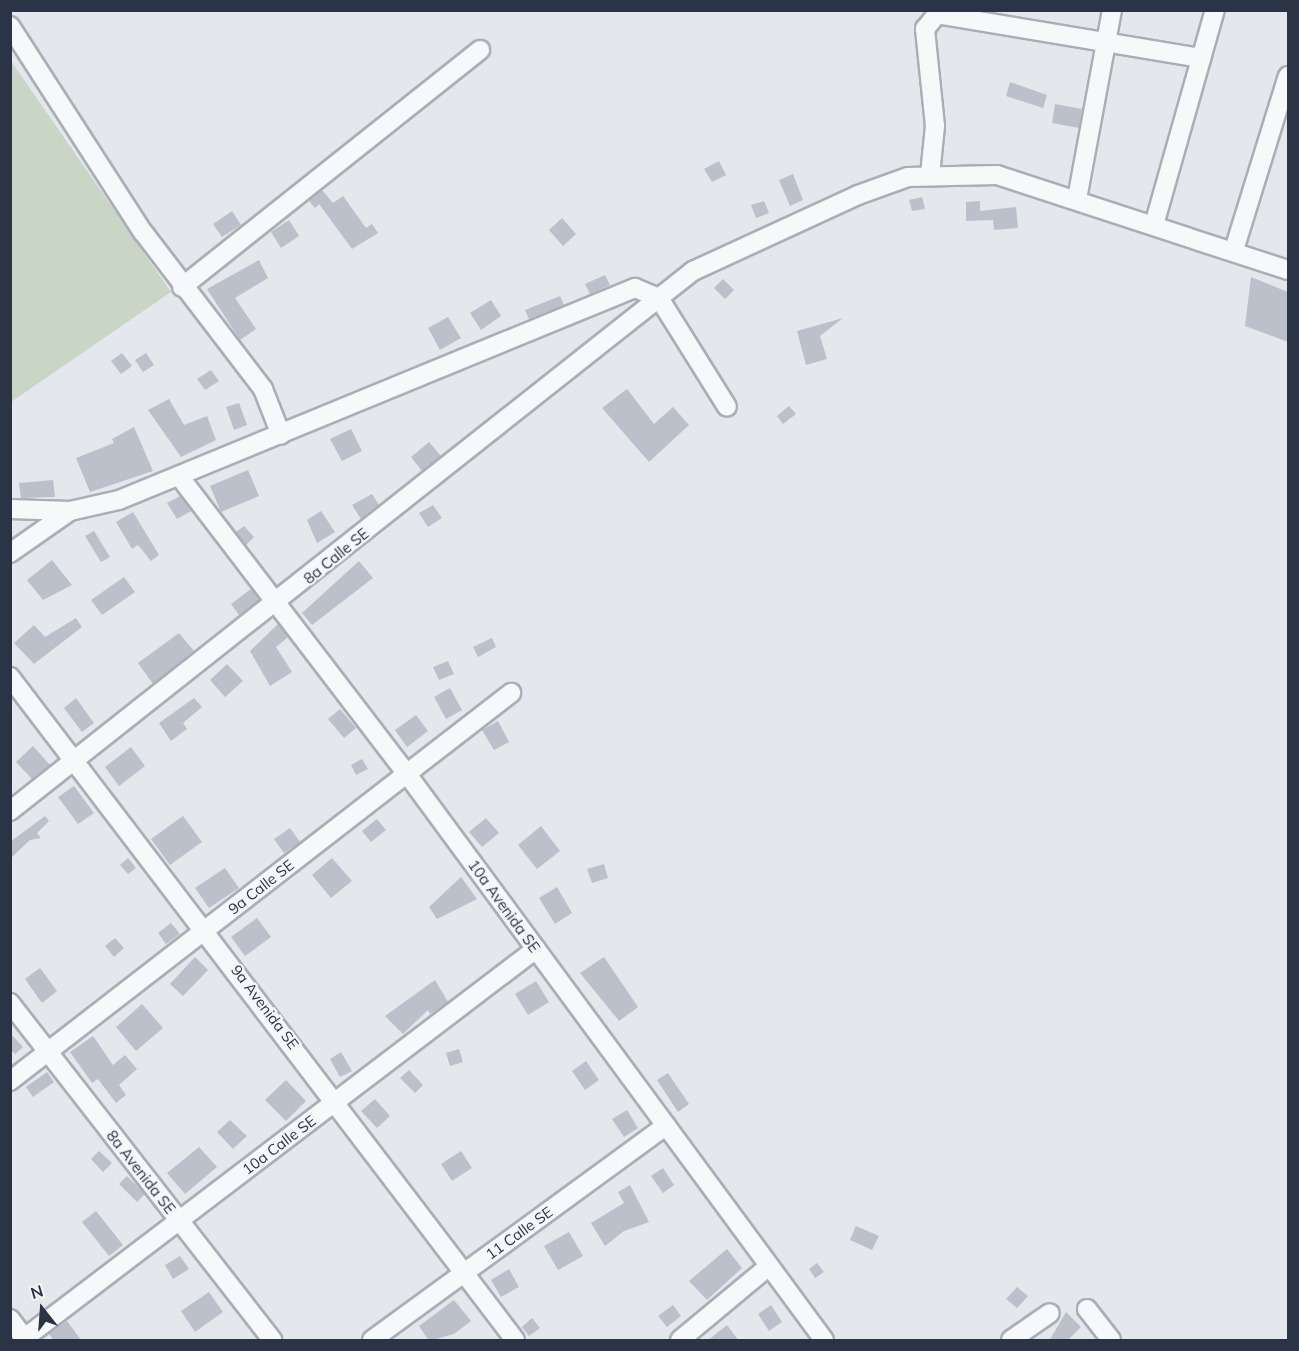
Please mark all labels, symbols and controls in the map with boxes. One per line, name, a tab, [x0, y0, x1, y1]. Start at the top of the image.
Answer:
street label: 8a Calle SE	[300, 524, 372, 588]
street label: 9a Calle SE	[225, 856, 297, 918]
street label: 10a Avenida SE	[464, 856, 544, 956]
street label: 9a Avenida SE	[227, 961, 303, 1053]
street label: 10a Calle SE	[239, 1112, 319, 1178]
street label: 8a Avenida SE	[103, 1127, 179, 1217]
street label: 11 Calle SE	[482, 1203, 556, 1263]
north arrow	[12, 1279, 72, 1339]
text: N	[28, 1280, 45, 1303]

